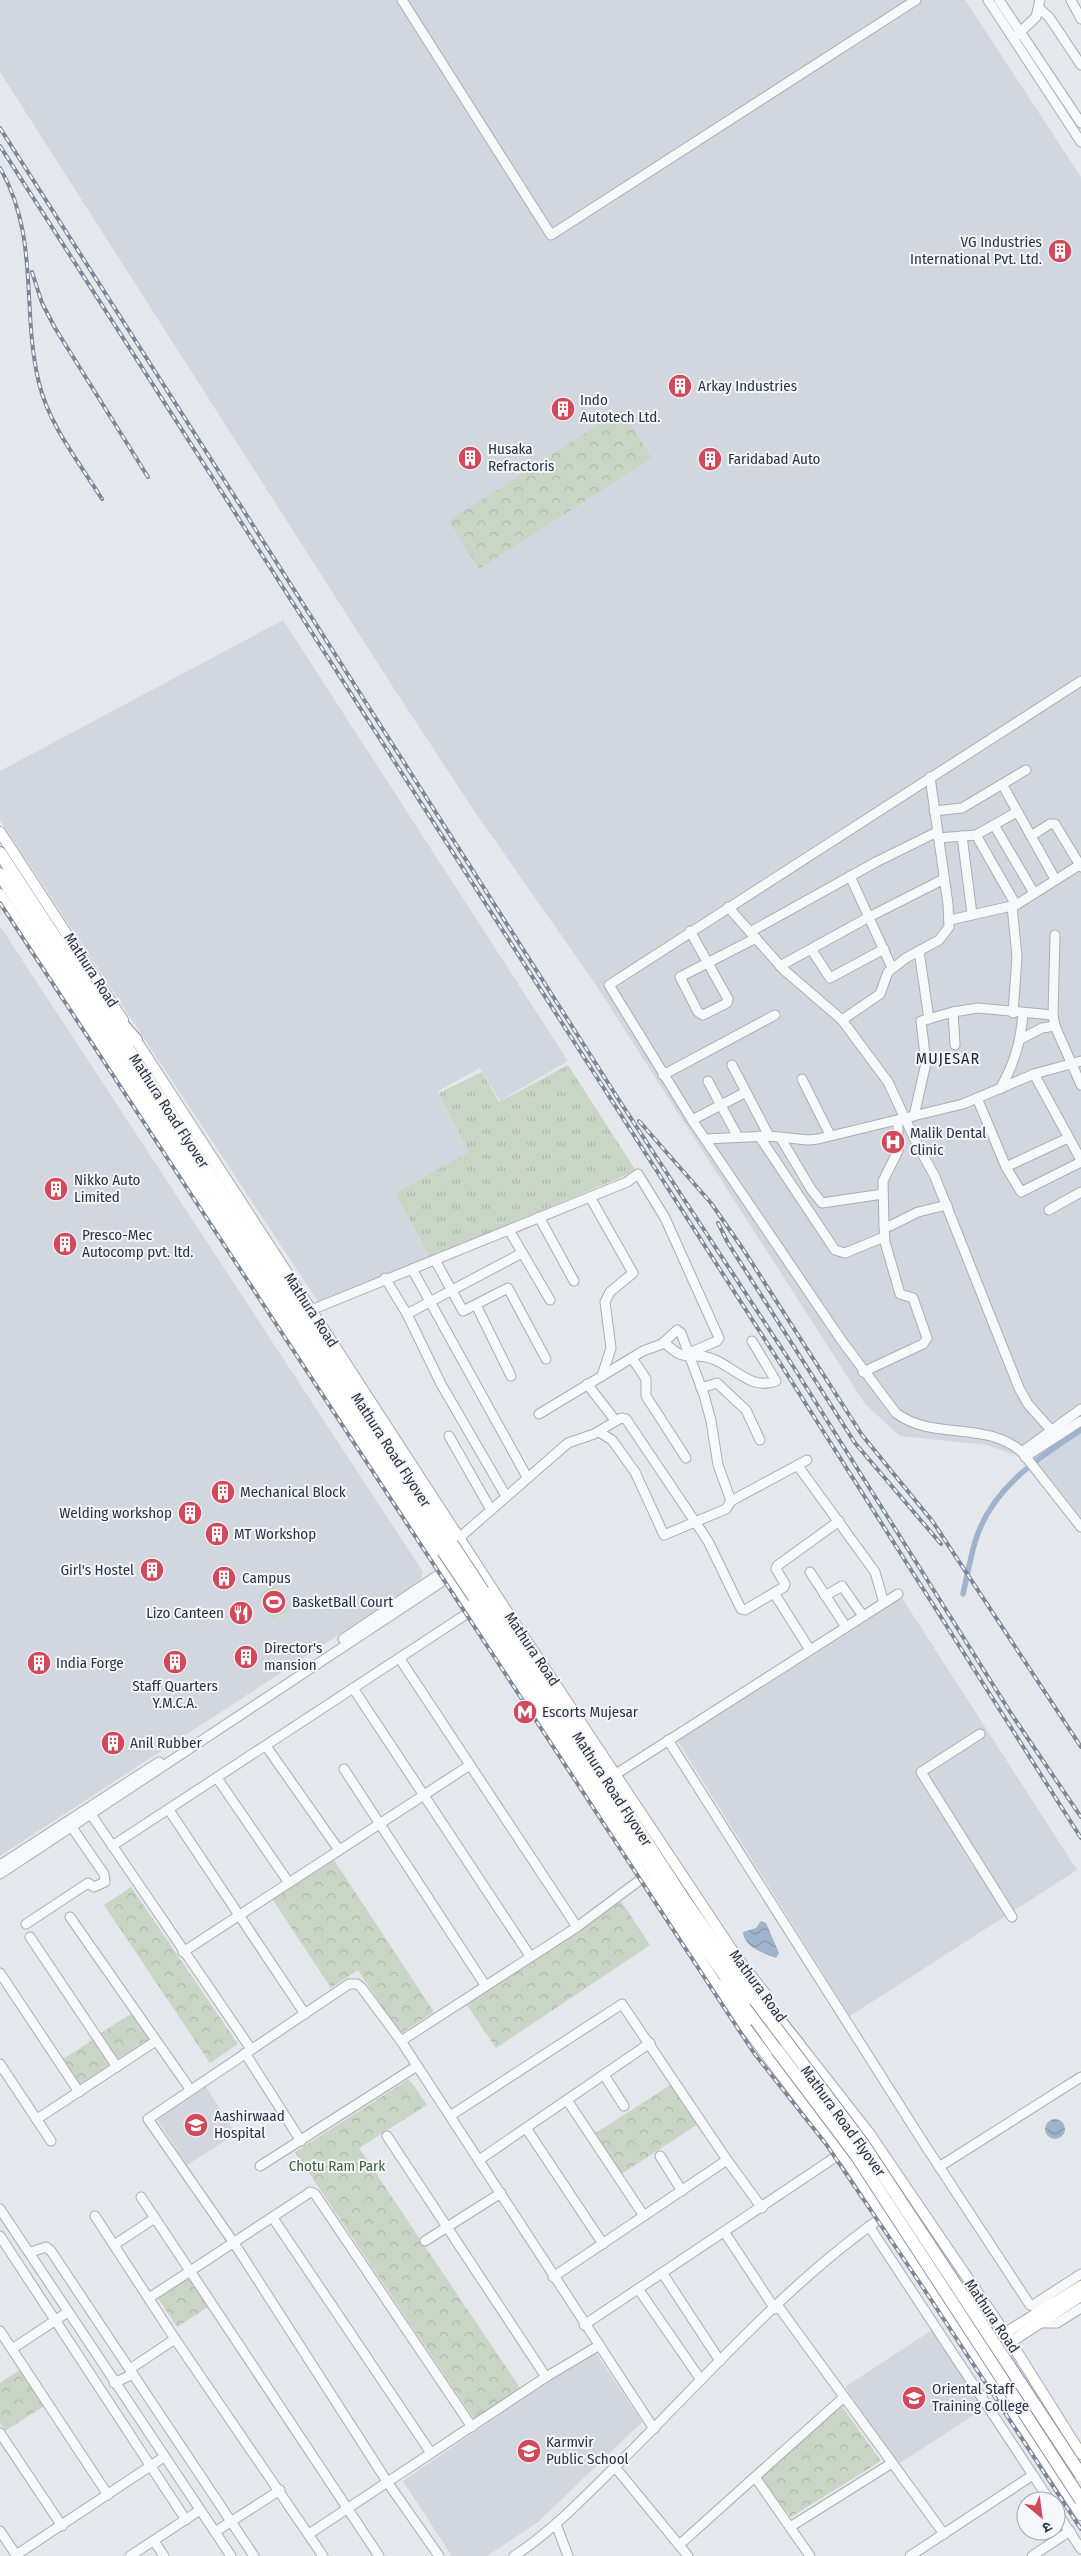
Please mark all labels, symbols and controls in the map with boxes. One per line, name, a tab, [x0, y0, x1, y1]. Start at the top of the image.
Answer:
place label: VG Industries International Pvt. Ltd.	[910, 233, 1042, 268]
building icon: VG Industries International Pvt. Ltd.	[1047, 238, 1073, 264]
building icon: Arkay Industries	[667, 373, 693, 399]
place label: Arkay Industries	[698, 377, 797, 395]
place label: Indo Autotech Ltd.	[580, 391, 660, 426]
building icon: Indo Autotech Ltd.	[550, 396, 576, 422]
place label: Husaka Refractoris	[488, 440, 554, 475]
building icon: Husaka Refractoris	[457, 445, 483, 471]
building icon: Faridabad Auto	[697, 446, 723, 472]
place label: Faridabad Auto	[728, 450, 821, 468]
street label: Mathura Road	[60, 929, 122, 1011]
district label: MUJESAR	[916, 1049, 980, 1068]
street label: Mathura Road Flyover	[125, 1050, 213, 1172]
place label: Malik Dental Clinic	[910, 1124, 986, 1159]
hospital icon: Malik Dental Clinic	[880, 1129, 906, 1155]
place label: Nikko Auto Limited	[74, 1171, 141, 1206]
building icon: Nikko Auto Limited	[43, 1176, 69, 1202]
place label: Presco-Mec Autocomp pvt. ltd.	[82, 1226, 194, 1261]
building icon: Presco-Mec Autocomp pvt. ltd.	[52, 1231, 78, 1257]
street label: Mathura Road	[280, 1269, 342, 1351]
street label: Mathura Road Flyover	[347, 1389, 435, 1511]
building icon: Mechanical Block	[210, 1479, 236, 1505]
place label: Mechanical Block	[240, 1483, 346, 1501]
building icon: Welding workshop	[177, 1500, 203, 1526]
place label: Welding workshop	[59, 1504, 172, 1522]
building icon: MT Workshop	[204, 1521, 230, 1547]
place label: MT Workshop	[234, 1525, 316, 1543]
building icon: Girl's Hostel	[139, 1557, 165, 1583]
place label: Girl's Hostel	[60, 1561, 134, 1579]
building icon: Campus	[211, 1565, 237, 1591]
place label: Campus	[242, 1569, 291, 1587]
sports icon: BasketBall Court	[261, 1589, 287, 1615]
place label: BasketBall Court	[292, 1593, 393, 1611]
restaurant icon: Lizo Canteen	[228, 1600, 254, 1626]
place label: Lizo Canteen	[146, 1604, 224, 1622]
street label: Mathura Road	[501, 1609, 563, 1689]
place label: Director's mansion	[264, 1639, 322, 1674]
building icon: Director's mansion	[233, 1644, 259, 1670]
building icon: Staff Quarters Y.M.C.A.	[162, 1649, 188, 1675]
building icon: India Forge	[26, 1650, 52, 1676]
place label: India Forge	[56, 1654, 124, 1672]
place label: Staff Quarters Y.M.C.A.	[132, 1677, 218, 1712]
metro station icon: Escorts Mujesar	[512, 1699, 538, 1725]
place label: Escorts Mujesar	[542, 1703, 639, 1721]
street label: Mathura Road Flyover	[568, 1728, 656, 1850]
building icon: Anil Rubber	[100, 1730, 126, 1756]
place label: Anil Rubber	[130, 1734, 202, 1752]
street label: Mathura Road	[726, 1946, 790, 2026]
street label: Mathura Road Flyover	[797, 2062, 890, 2181]
place label: Aashirwaad Hospital	[214, 2107, 285, 2142]
school or university icon: Aashirwaad Hospital	[183, 2112, 209, 2138]
park label: Chotu Ram Park	[289, 2157, 385, 2175]
street label: Mathura Road	[961, 2276, 1023, 2356]
place label: Oriental Staff Training College	[932, 2380, 1029, 2415]
school or university icon: Oriental Staff Training College	[901, 2385, 927, 2411]
place label: Karmvir Public School	[546, 2433, 629, 2468]
school or university icon: Karmvir Public School	[516, 2438, 542, 2464]
north arrow	[1016, 2491, 1066, 2541]
text: उ	[1039, 2518, 1055, 2537]

